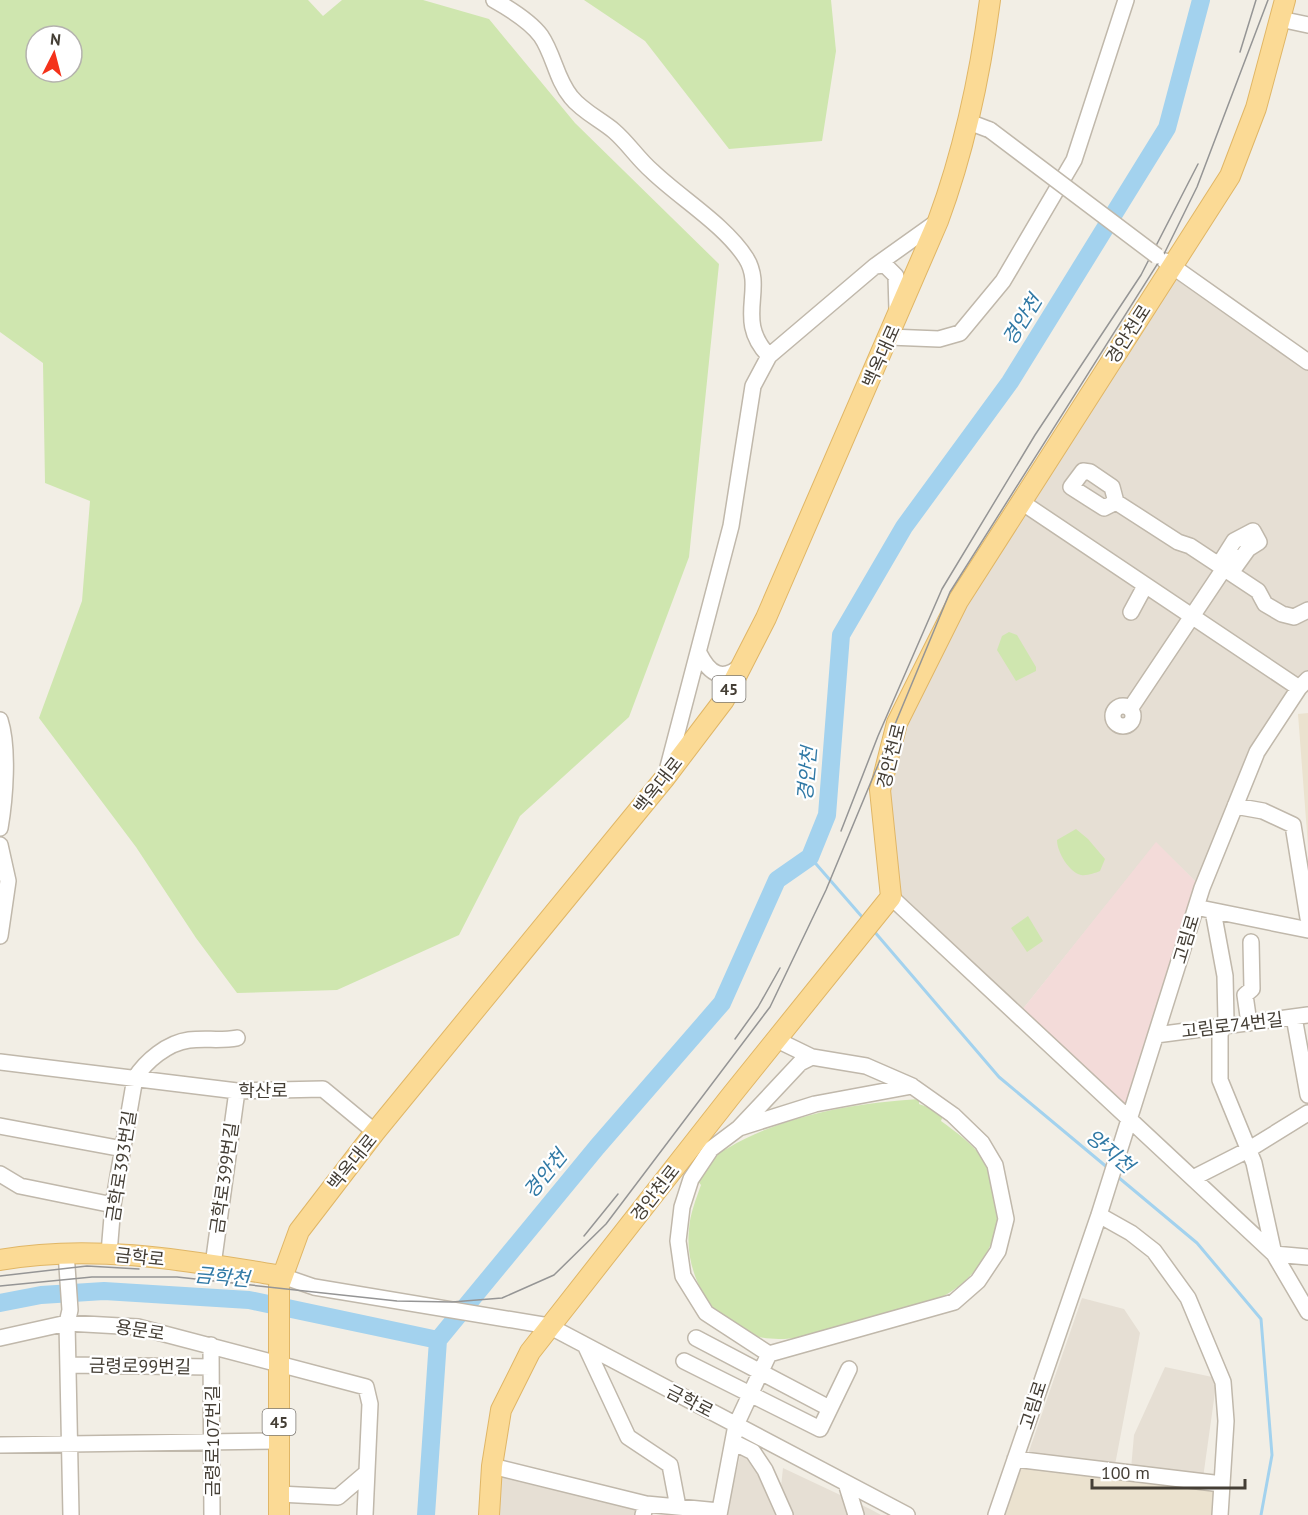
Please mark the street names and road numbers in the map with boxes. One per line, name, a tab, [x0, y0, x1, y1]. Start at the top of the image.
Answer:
street label: 경안천로	[1100, 300, 1156, 368]
street label: 백옥대로	[857, 321, 905, 391]
road number: 45	[712, 676, 746, 702]
street label: 경안천로	[872, 721, 910, 791]
street label: 백옥대로	[629, 752, 687, 818]
street label: 고림로	[1168, 912, 1204, 966]
street label: 고림로74번길	[1180, 1007, 1284, 1043]
street label: 학산로	[238, 1079, 288, 1102]
street label: 금학로393번길	[101, 1109, 141, 1223]
street label: 금학로399번길	[205, 1121, 243, 1235]
street label: 백옥대로	[322, 1129, 382, 1195]
street label: 경안천로	[626, 1160, 684, 1226]
street label: 금학로	[114, 1243, 166, 1271]
street label: 용문로	[114, 1315, 166, 1345]
street label: 금령로99번길	[89, 1354, 191, 1378]
street label: 고림로	[1014, 1378, 1052, 1432]
street label: 금학로	[663, 1379, 717, 1423]
street label: 금령로107번길	[201, 1385, 224, 1497]
road number: 45	[262, 1409, 296, 1435]

